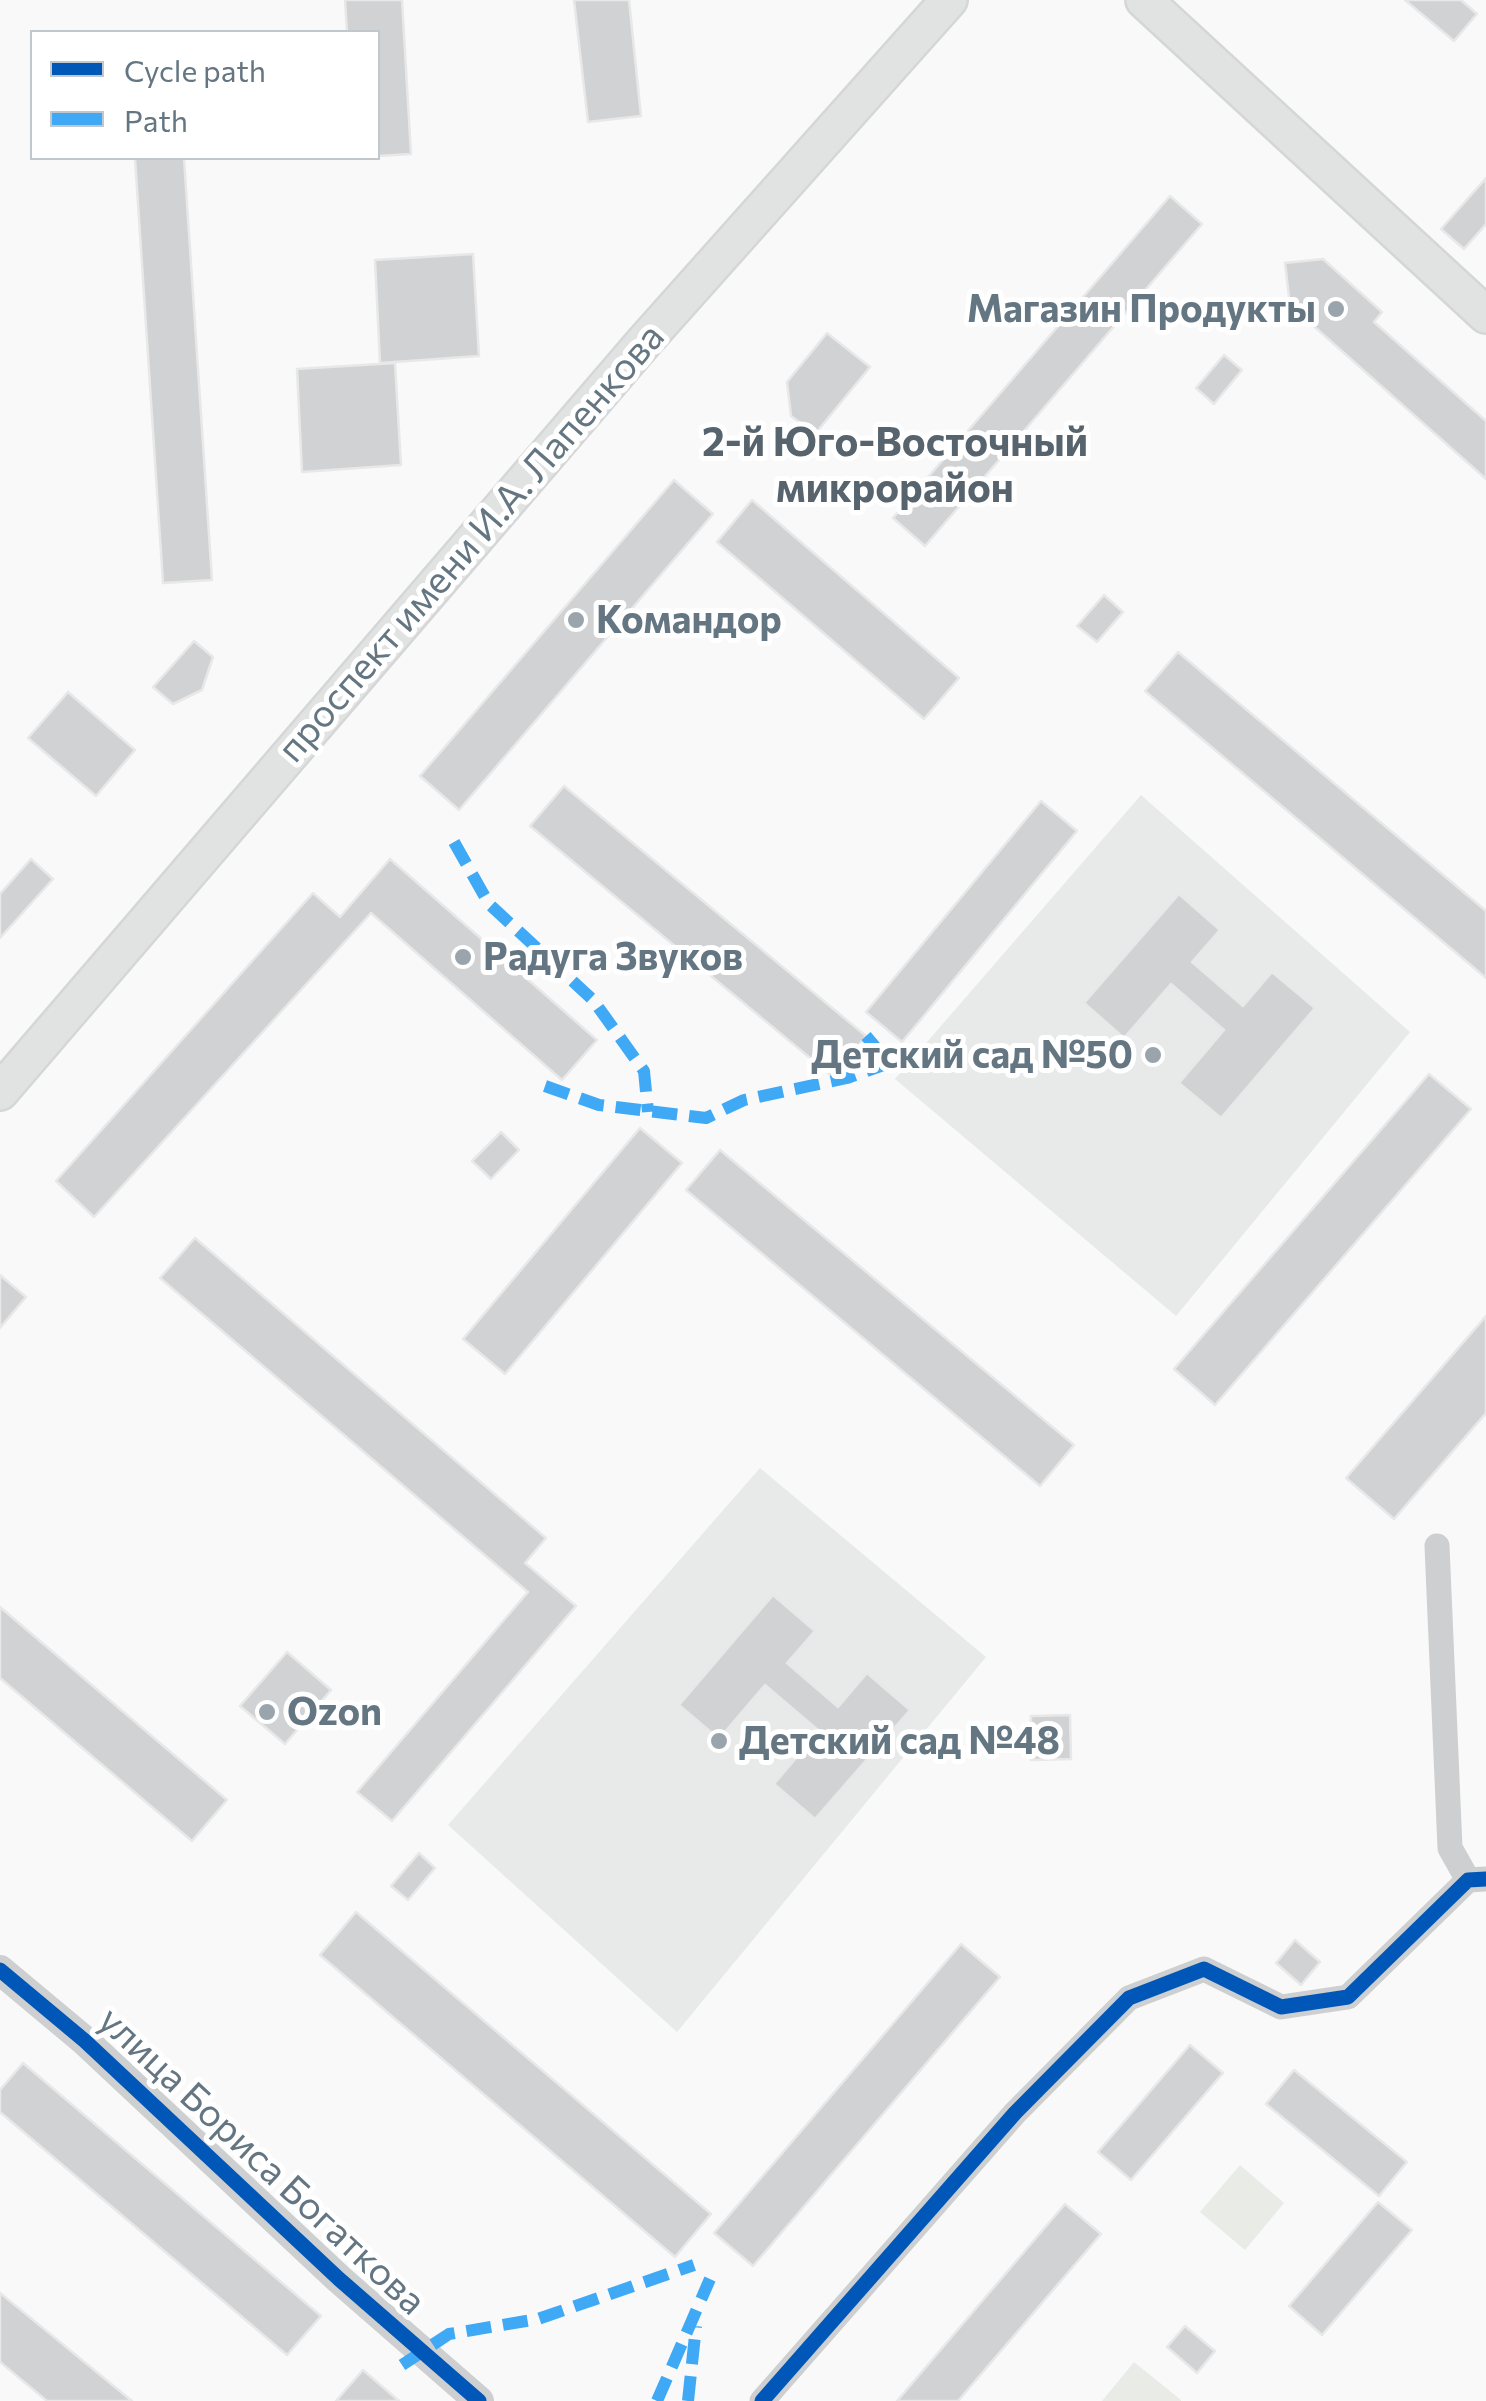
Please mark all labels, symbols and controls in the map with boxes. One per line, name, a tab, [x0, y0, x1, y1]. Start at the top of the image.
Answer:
legend	[30, 30, 380, 160]
text: Cycle path	[124, 51, 266, 88]
text: Path	[124, 101, 188, 138]
place label: Магазин Продукты	[967, 286, 1316, 332]
marker: Магазин Продукты	[1325, 298, 1347, 320]
street label: проспект имени И.А. Лапенкова	[268, 315, 674, 771]
district label: 2-й Юго-Восточный микрорайон	[702, 419, 1088, 513]
place label: Командор	[596, 597, 782, 643]
marker: Командор	[565, 609, 587, 631]
place label: Радуга Звуков	[483, 934, 743, 980]
marker: Радуга Звуков	[452, 946, 474, 968]
place label: Детский сад №50	[811, 1032, 1133, 1078]
marker: Детский сад №50	[1142, 1044, 1164, 1066]
place label: Ozon	[287, 1689, 382, 1735]
marker: Ozon	[256, 1701, 278, 1723]
place label: Детский сад №48	[739, 1718, 1060, 1764]
marker: Детский сад №48	[708, 1730, 730, 1752]
street label: улица Бориса Богаткова	[89, 1998, 435, 2324]

